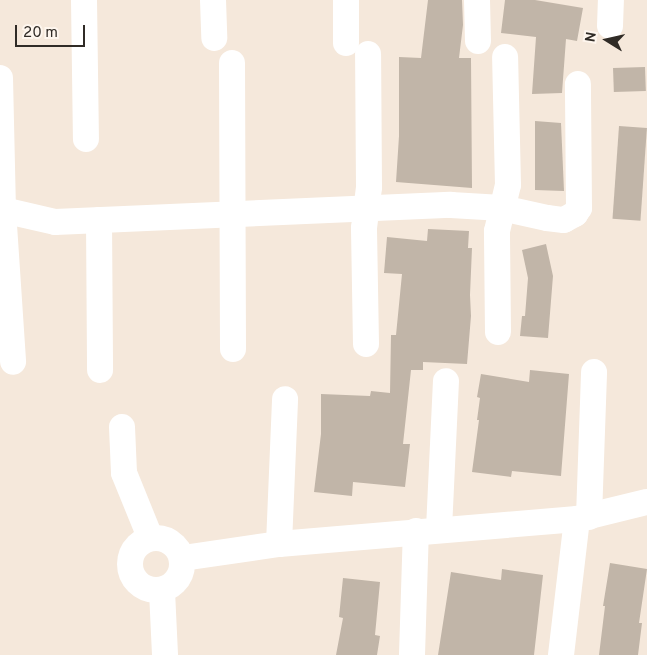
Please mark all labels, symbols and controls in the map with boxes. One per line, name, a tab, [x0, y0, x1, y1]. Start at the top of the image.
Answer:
scale bar	[18, 15, 88, 47]
north arrow	[582, 15, 632, 65]
text: 20 m	[23, 24, 58, 43]
text: N	[582, 31, 601, 44]

